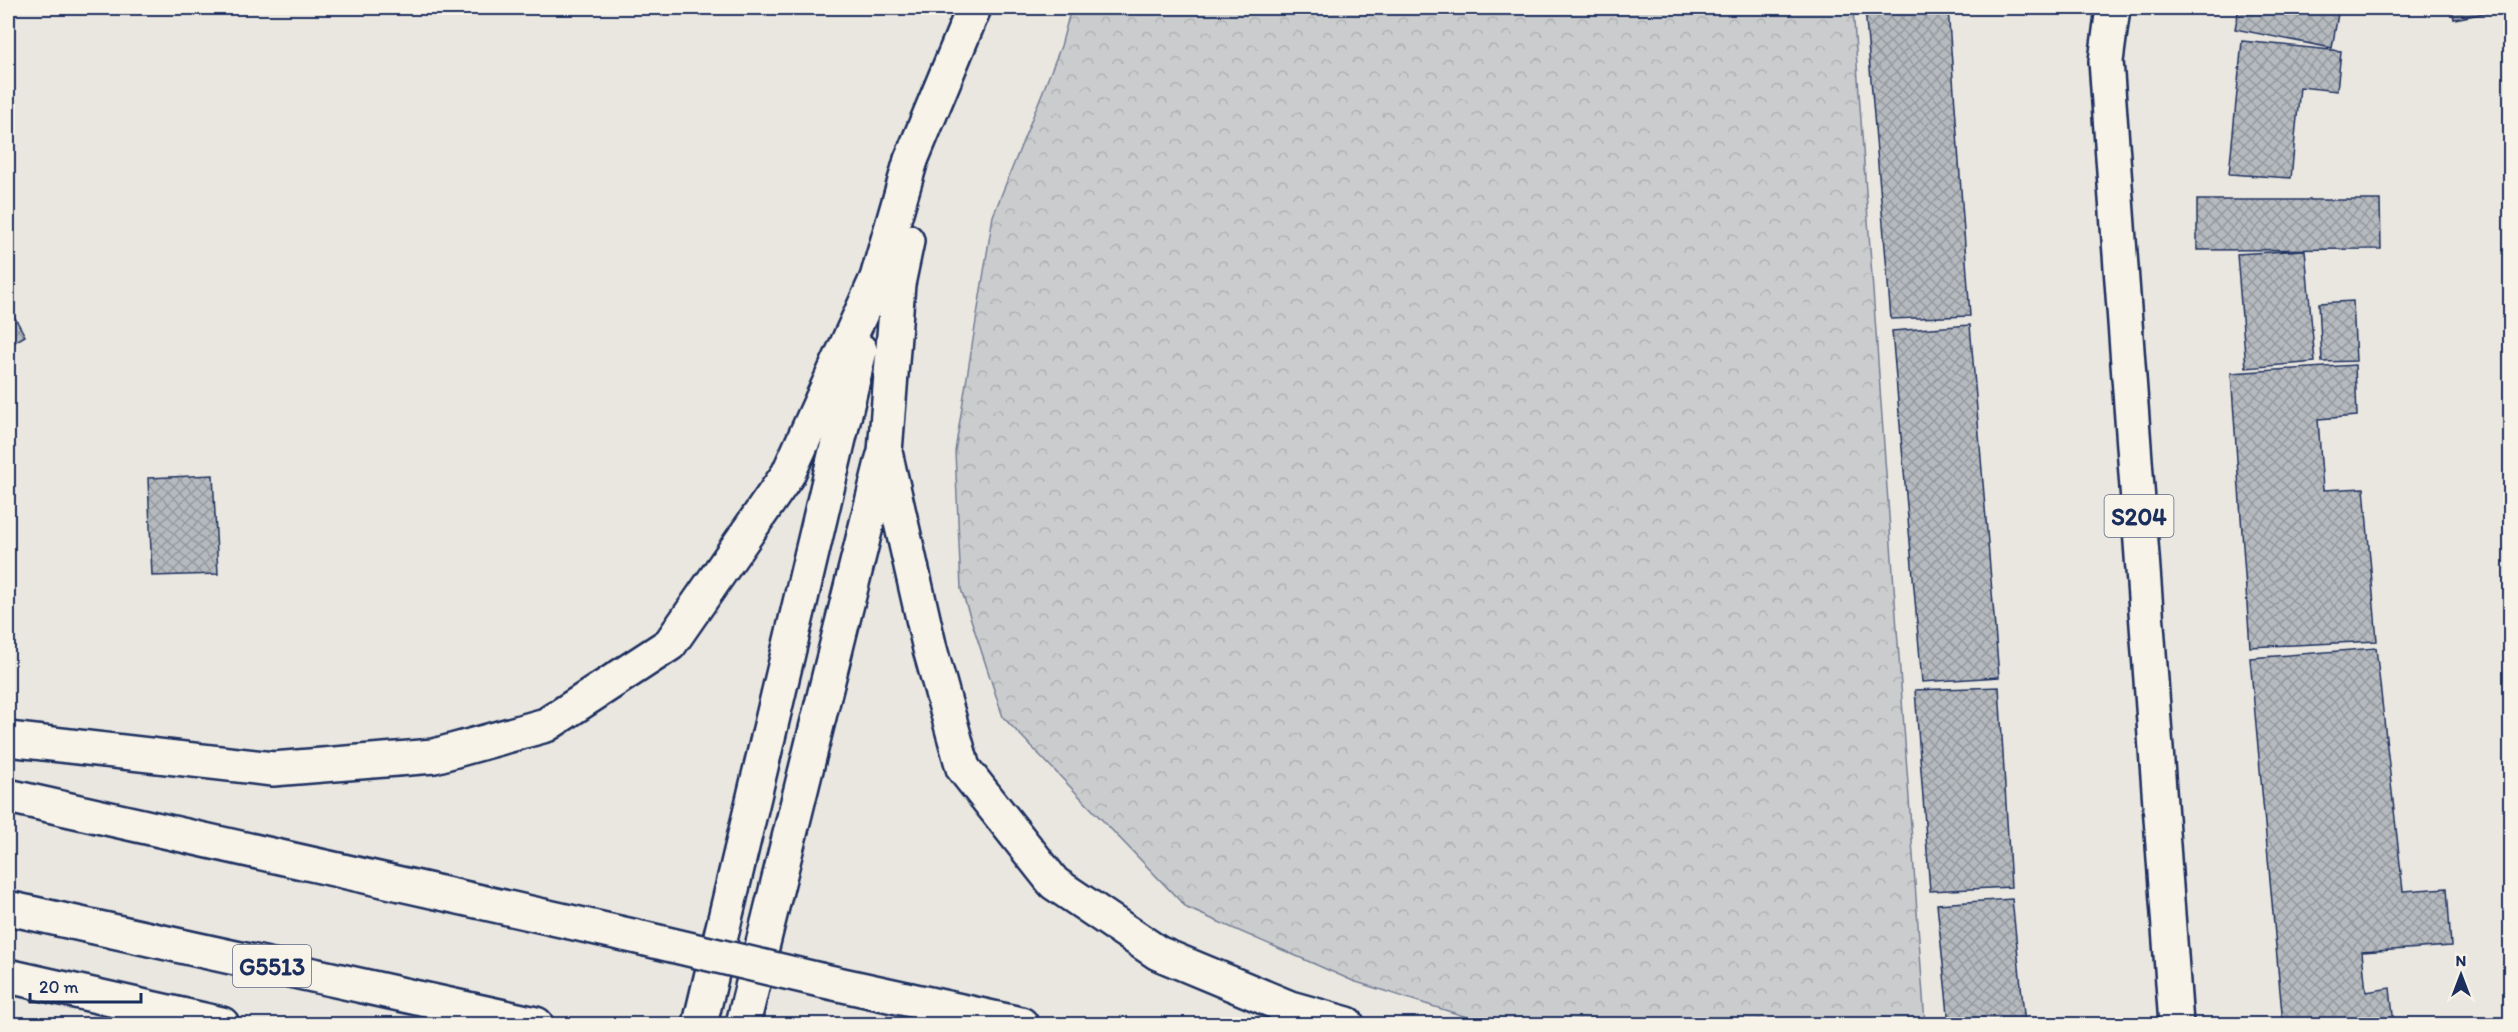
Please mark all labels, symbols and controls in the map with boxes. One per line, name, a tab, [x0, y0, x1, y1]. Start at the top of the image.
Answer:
road number: S204	[2104, 495, 2174, 537]
road number: G5513	[233, 945, 311, 987]
north arrow	[2431, 945, 2491, 1005]
text: N	[2456, 951, 2466, 970]
scale bar	[30, 966, 141, 1004]
text: 20 m	[39, 976, 79, 998]

